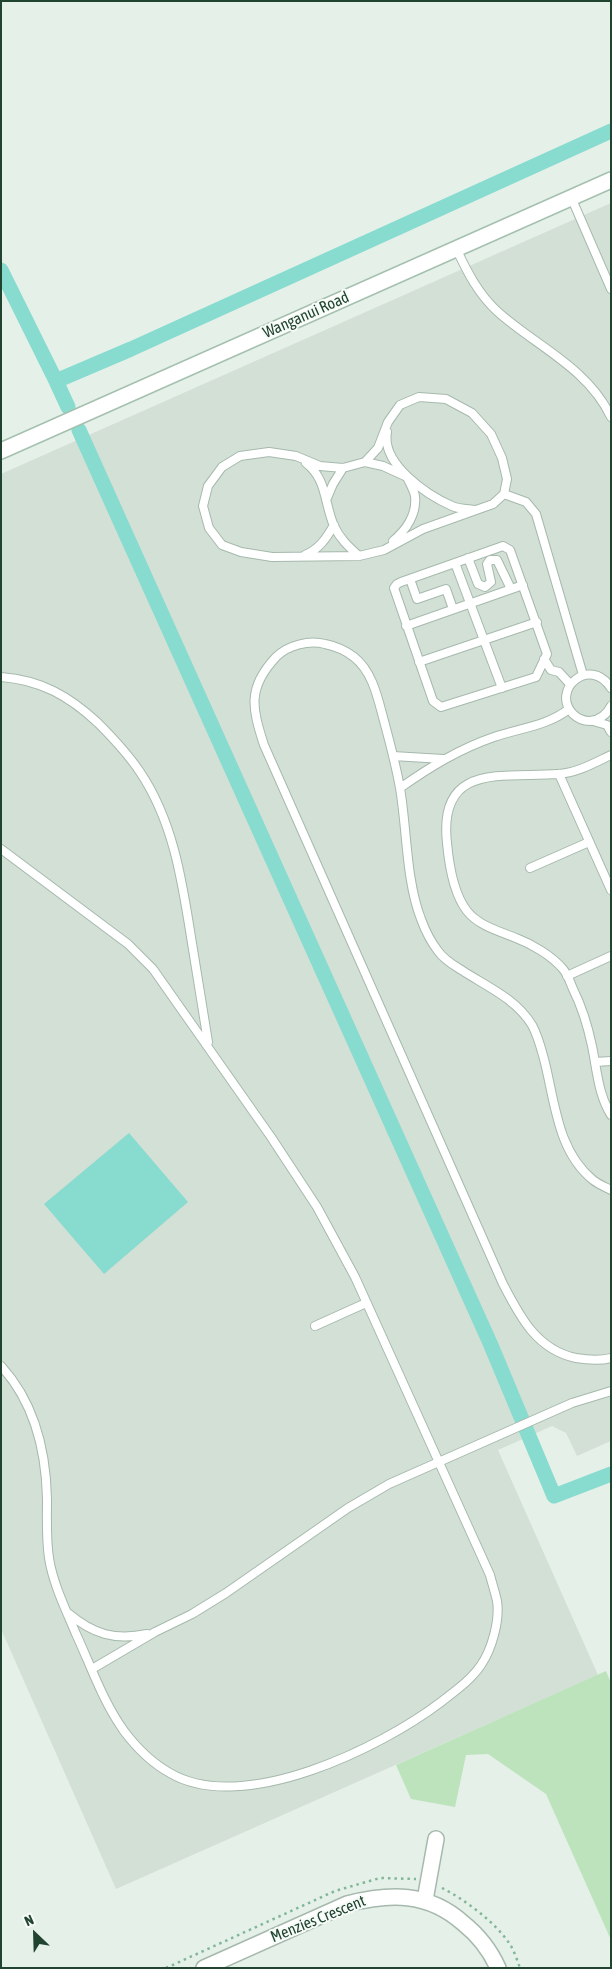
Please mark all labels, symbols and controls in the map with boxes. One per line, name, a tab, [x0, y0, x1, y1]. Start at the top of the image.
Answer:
street label: Wanganui Road	[260, 287, 352, 343]
street label: Menzies Crescent	[268, 1891, 368, 1947]
north arrow	[10, 1909, 60, 1959]
text: N	[22, 1911, 36, 1929]

